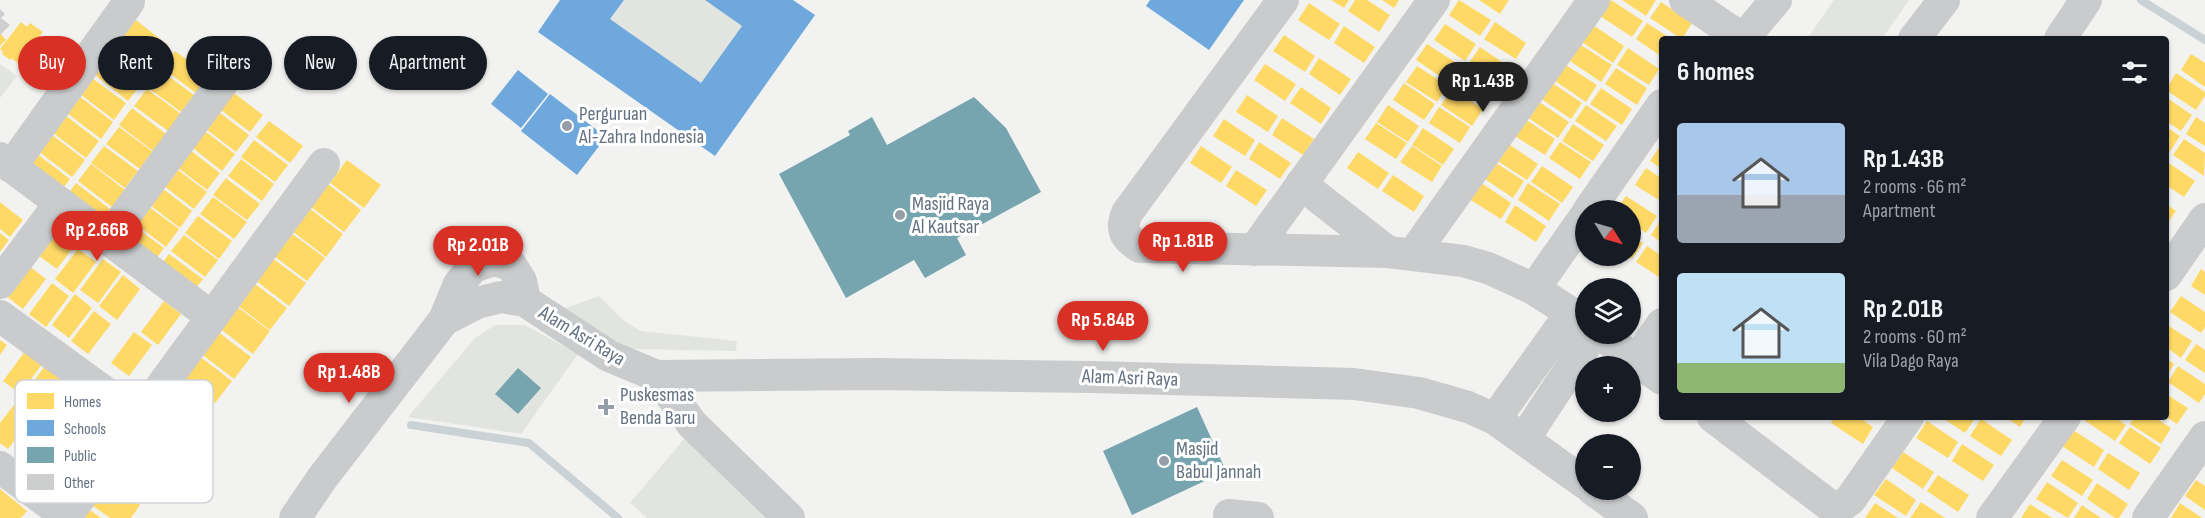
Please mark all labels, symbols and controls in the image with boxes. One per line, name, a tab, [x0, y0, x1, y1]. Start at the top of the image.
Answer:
chip: Buy	[18, 36, 86, 90]
chip: Rent	[98, 36, 174, 90]
chip: Filters	[186, 36, 272, 90]
chip: New	[284, 36, 357, 90]
chip: Apartment	[369, 36, 487, 90]
icon: filters	[2118, 56, 2151, 89]
text: 6 homes	[1677, 57, 1755, 88]
pin: Rp 1.43B	[1421, 62, 1545, 113]
text: Rp 1.43B	[1452, 69, 1514, 93]
place label: Perguruan Al-Zahra Indonesia	[578, 102, 704, 149]
marker: Perguruan Al-Zahra Indonesia	[560, 119, 574, 133]
text: Rp 1.43B	[1863, 144, 1944, 175]
icon: home	[1725, 147, 1797, 219]
text: 2 rooms · 66 m²	[1863, 175, 1967, 199]
place label: Masjid Raya Al Kautsar	[911, 192, 989, 239]
text: Apartment	[1863, 199, 1936, 223]
north arrow	[1575, 200, 1641, 266]
map controls	[1575, 200, 1641, 500]
marker: Masjid Raya Al Kautsar	[893, 208, 907, 222]
pin: Rp 2.66B	[35, 211, 159, 262]
text: Rp 2.66B	[66, 218, 128, 242]
pin: Rp 1.81B	[1121, 222, 1245, 273]
pin: Rp 2.01B	[416, 226, 540, 277]
text: Rp 1.81B	[1152, 229, 1214, 253]
text: Rp 2.01B	[447, 233, 509, 257]
button: layers	[1575, 278, 1641, 344]
text: Rp 2.01B	[1863, 294, 1943, 325]
icon: home	[1725, 297, 1797, 369]
street label: Alam Asri Raya	[534, 300, 629, 371]
pin: Rp 5.84B	[1041, 301, 1165, 352]
text: Rp 5.84B	[1071, 308, 1135, 332]
text: 2 rooms · 60 m²	[1863, 325, 1967, 349]
text: Vila Dago Raya	[1863, 349, 1959, 373]
pin: Rp 1.48B	[287, 353, 411, 404]
button: +	[1575, 356, 1641, 422]
text: Rp 1.48B	[318, 360, 380, 384]
street label: Alam Asri Raya	[1080, 364, 1179, 392]
legend	[15, 380, 213, 503]
place label: Puskesmas Benda Baru	[620, 383, 695, 430]
text: Homes	[64, 393, 101, 412]
marker: Puskesmas Benda Baru	[597, 398, 615, 416]
text: Schools	[64, 420, 106, 439]
button: −	[1575, 434, 1641, 500]
place label: Masjid Babul Jannah	[1176, 437, 1261, 484]
text: Public	[64, 447, 97, 466]
marker: Masjid Babul Jannah	[1157, 454, 1171, 468]
text: Other	[64, 474, 95, 493]

